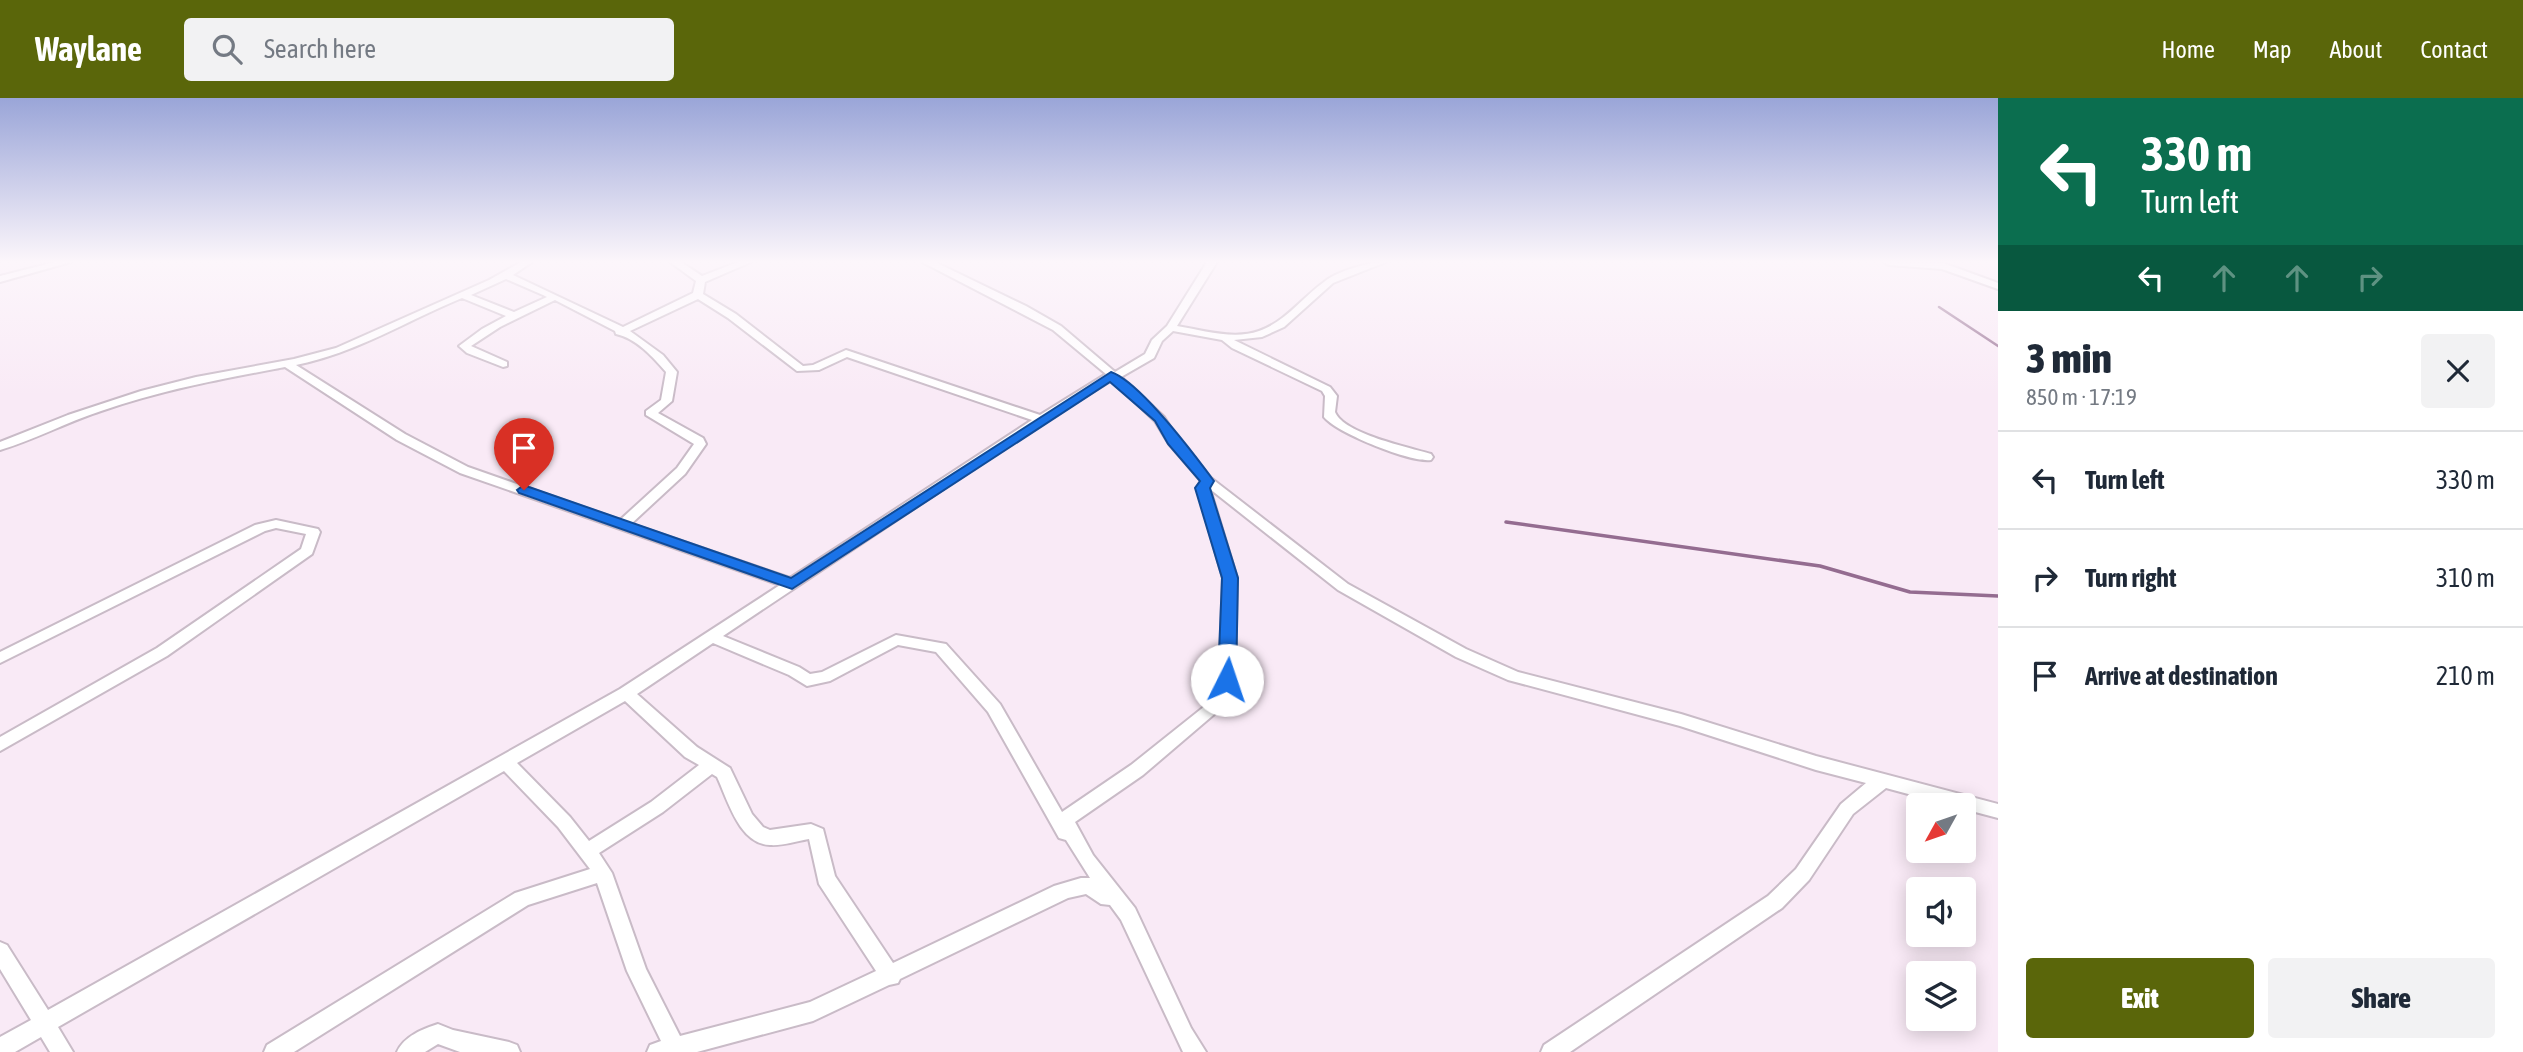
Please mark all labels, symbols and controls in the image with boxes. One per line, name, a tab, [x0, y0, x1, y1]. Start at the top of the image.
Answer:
search box	[184, 18, 674, 81]
text: Waylane	[35, 30, 142, 68]
icon: search	[208, 30, 246, 68]
text: Search here	[264, 34, 376, 64]
text: Home	[2161, 36, 2215, 63]
text: Map	[2253, 36, 2291, 63]
text: About	[2329, 36, 2382, 63]
text: Contact	[2420, 36, 2488, 63]
text: 330 m	[2141, 125, 2252, 181]
icon: left	[2026, 126, 2117, 217]
text: Turn left	[2141, 183, 2239, 220]
icon: left	[2132, 259, 2170, 297]
icon: ahead	[2205, 259, 2243, 297]
icon: ahead	[2278, 259, 2316, 297]
icon: right	[2351, 259, 2389, 297]
text: 3 min	[2026, 334, 2112, 382]
button: close	[2421, 334, 2495, 408]
text: 850 m · 17:19	[2026, 384, 2137, 410]
pin	[494, 418, 554, 490]
icon: arrive	[505, 429, 543, 467]
icon: left	[2026, 461, 2064, 499]
text: Turn left	[2085, 465, 2165, 495]
text: 330 m	[2436, 465, 2495, 495]
icon: right	[2026, 559, 2064, 597]
text: Turn right	[2085, 563, 2176, 593]
text: 310 m	[2436, 563, 2495, 593]
position arrow	[1190, 643, 1264, 717]
icon: arrive	[2026, 657, 2064, 695]
text: Arrive at destination	[2085, 661, 2278, 691]
text: 210 m	[2436, 661, 2495, 691]
north arrow	[1906, 793, 1976, 863]
map controls	[1906, 793, 1976, 1031]
button: sound	[1906, 877, 1976, 947]
button: Exit	[2026, 958, 2254, 1038]
button: Share	[2268, 958, 2495, 1038]
button: layers	[1906, 961, 1976, 1031]

